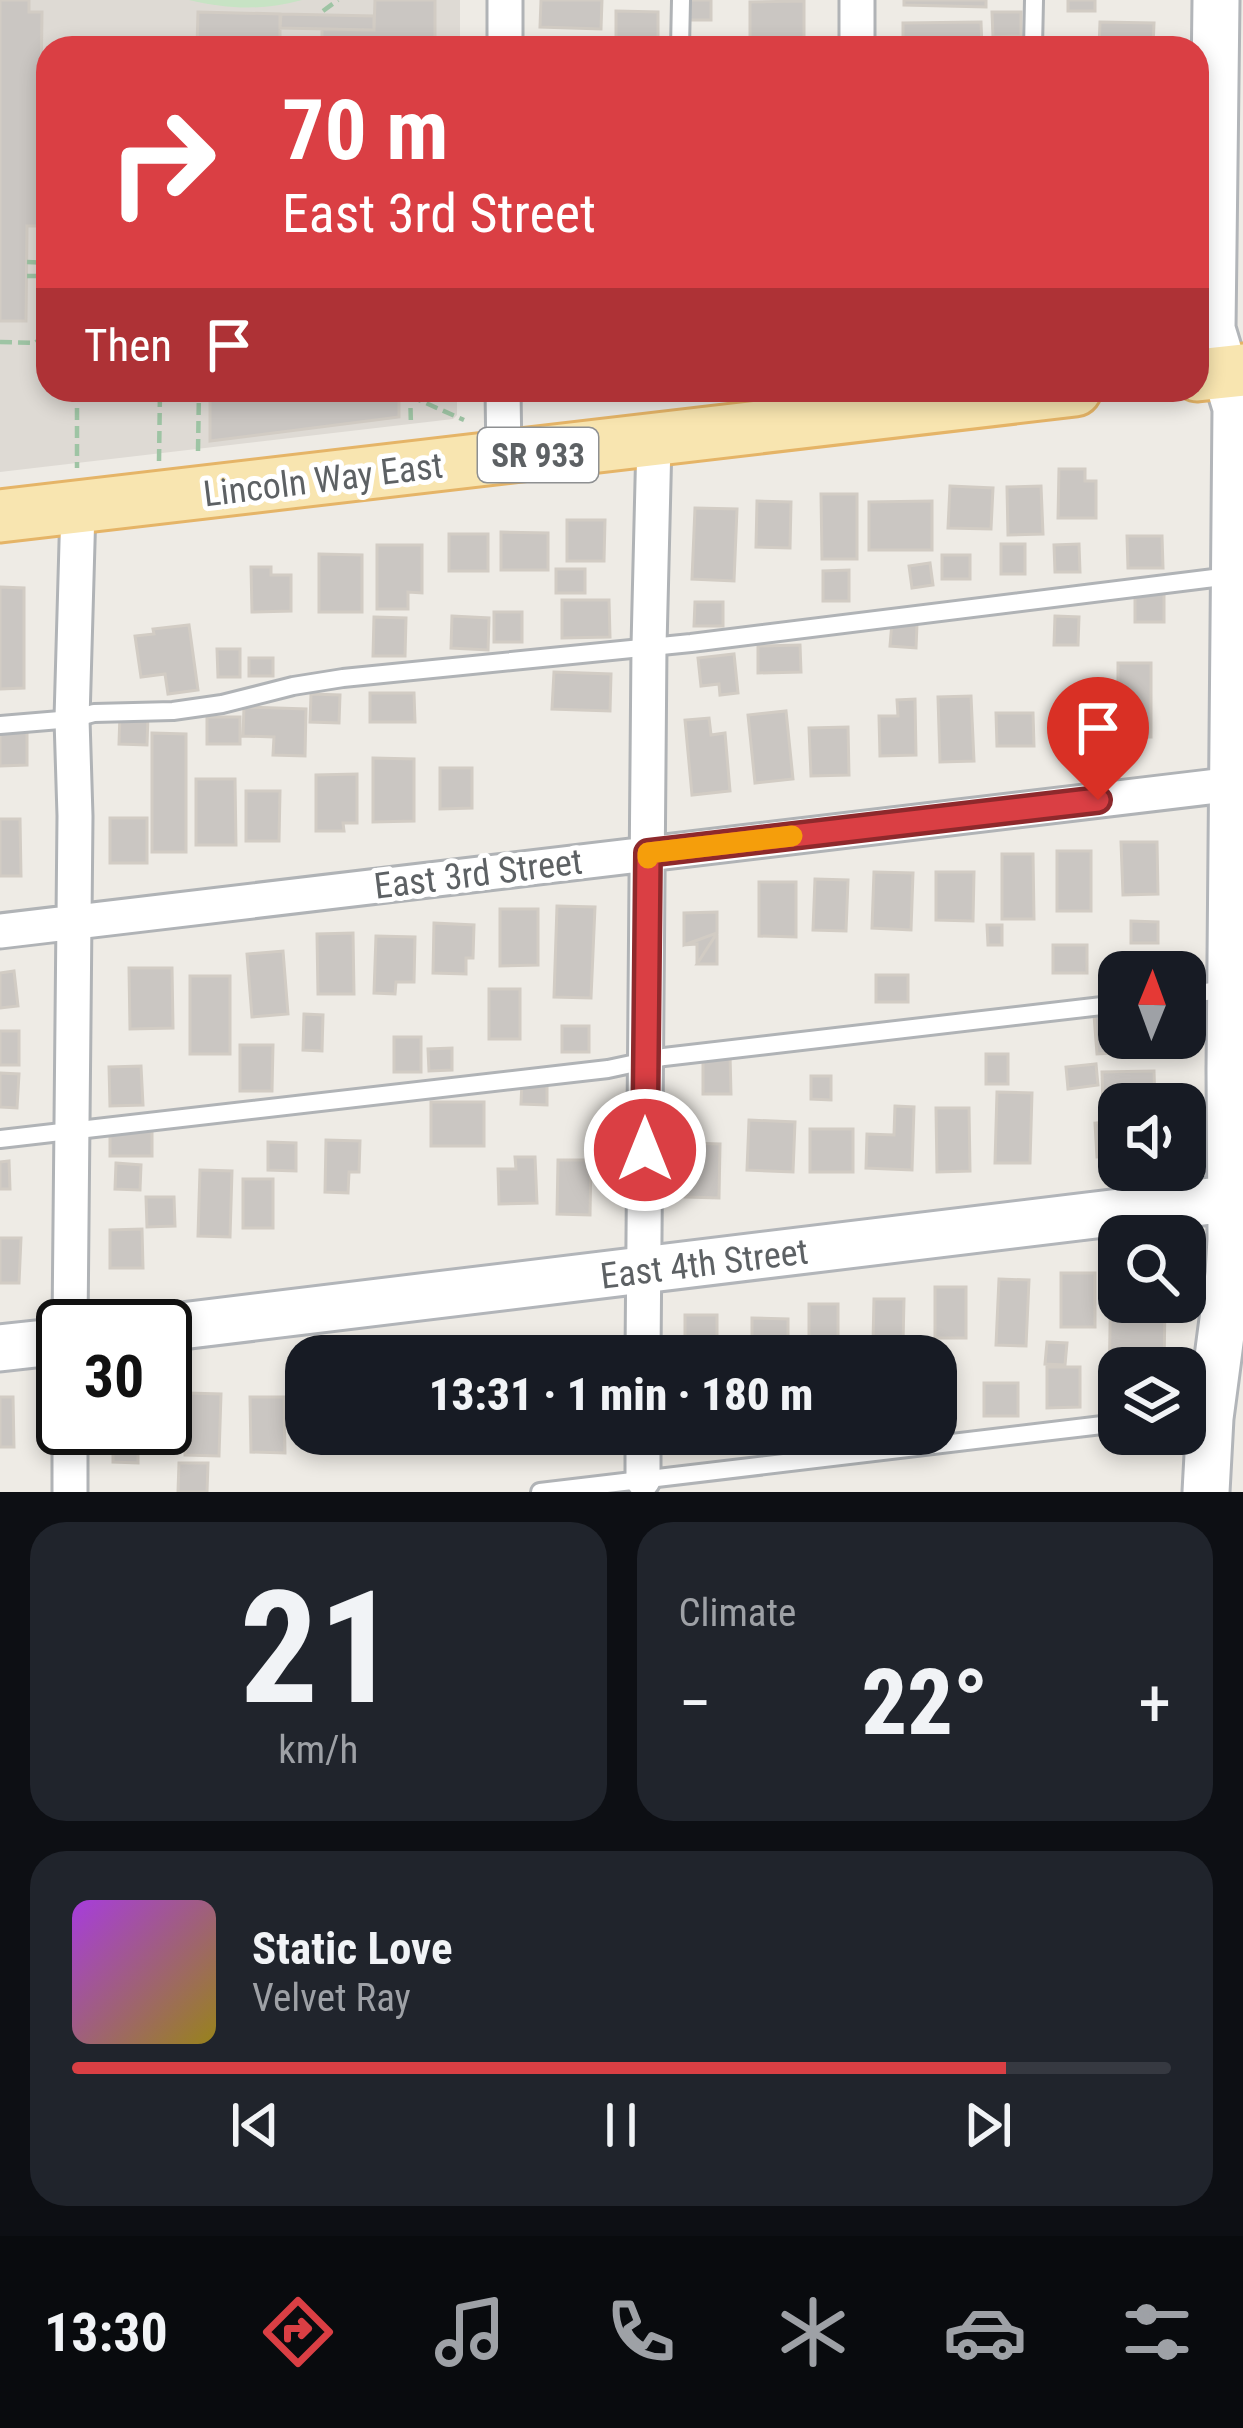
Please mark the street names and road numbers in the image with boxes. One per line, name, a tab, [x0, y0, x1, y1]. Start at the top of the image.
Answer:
road number: SR 933	[478, 428, 598, 482]
street label: Lincoln Way East	[201, 444, 445, 516]
street label: East 3rd Street	[372, 840, 585, 908]
street label: East 4th Street	[598, 1230, 810, 1298]

